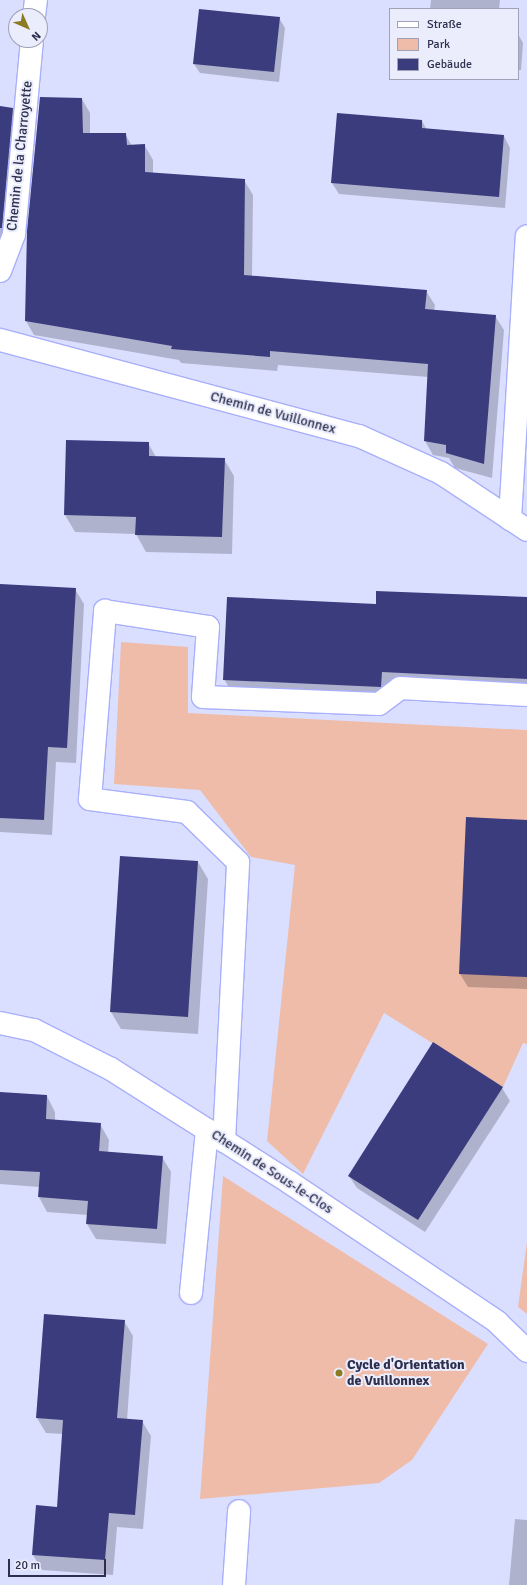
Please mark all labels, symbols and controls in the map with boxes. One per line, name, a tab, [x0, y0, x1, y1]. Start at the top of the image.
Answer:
north arrow	[8, 8, 48, 48]
legend	[389, 8, 519, 80]
text: Straße	[427, 17, 462, 32]
text: N	[29, 29, 43, 43]
text: Park	[427, 37, 450, 52]
text: Gebäude	[427, 57, 472, 72]
street label: Chemin de la Charroyette	[4, 80, 36, 232]
street label: Chemin de Vuillonnex	[208, 388, 338, 438]
street label: Chemin de Sous-le-Clos	[208, 1126, 336, 1218]
place label: Cycle d'Orientation de Vuillonnex	[347, 1357, 465, 1390]
marker: Cycle d'Orientation de Vuillonnex	[334, 1368, 344, 1378]
scale bar	[10, 1551, 108, 1577]
text: 20 m	[15, 1558, 40, 1573]

